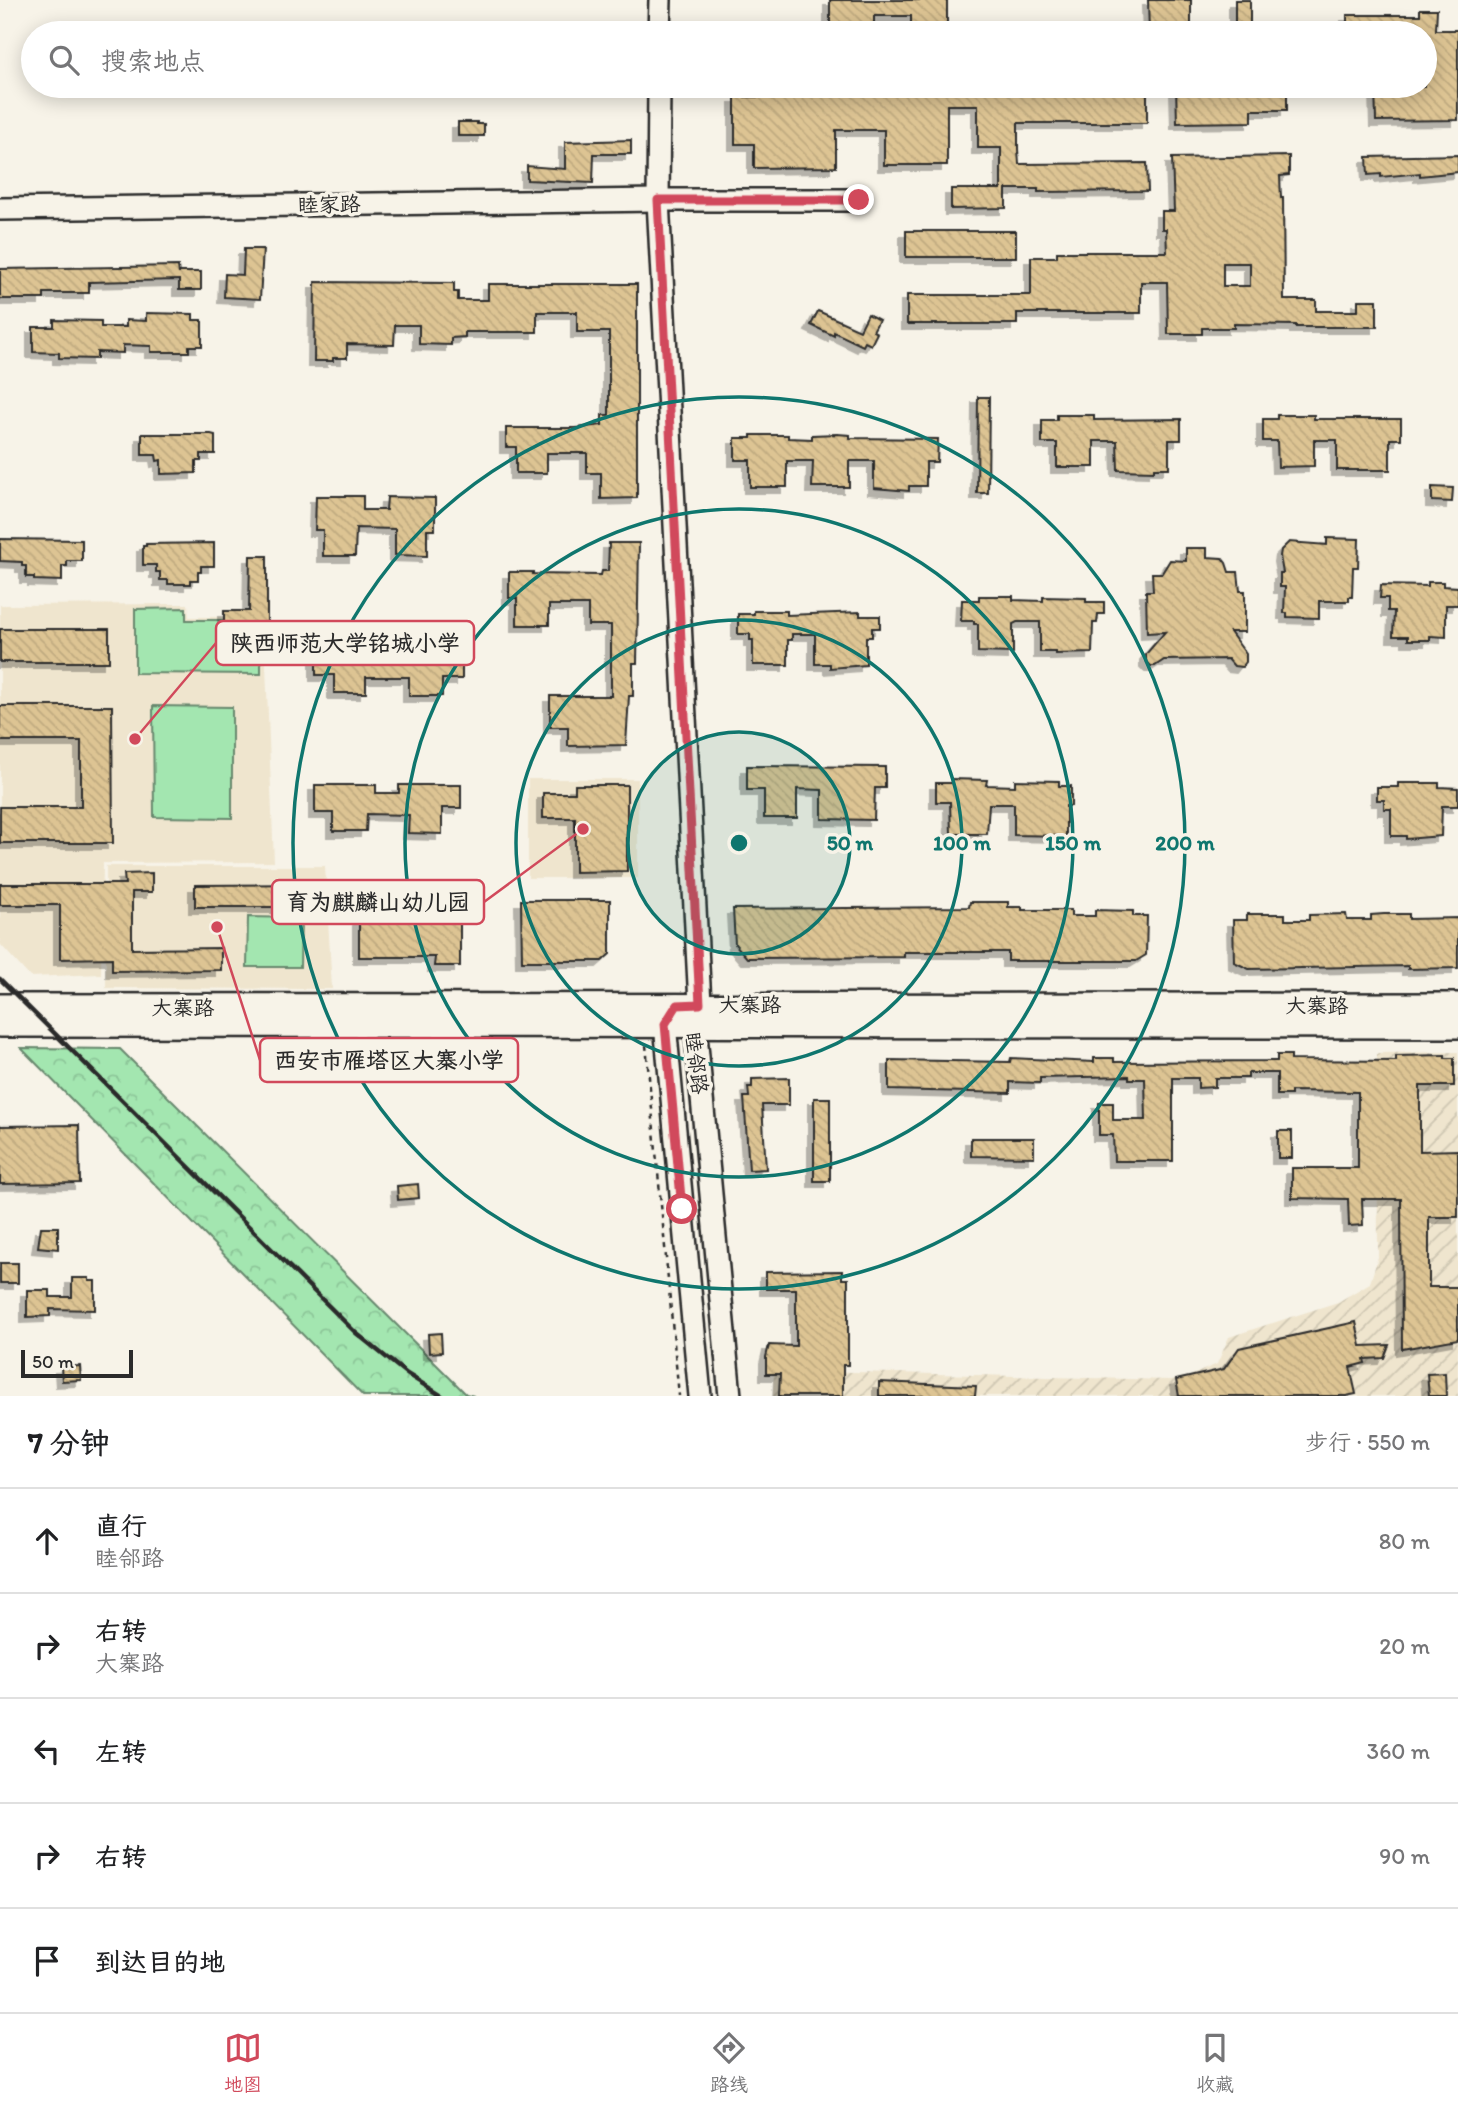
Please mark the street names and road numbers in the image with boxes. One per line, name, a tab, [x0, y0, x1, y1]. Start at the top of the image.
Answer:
street label: 睦家路	[297, 191, 361, 217]
street label: 大寨路	[719, 992, 782, 1017]
street label: 大寨路	[1286, 993, 1349, 1018]
street label: 大寨路	[152, 995, 215, 1020]
street label: 睦邻路	[681, 1030, 713, 1096]

